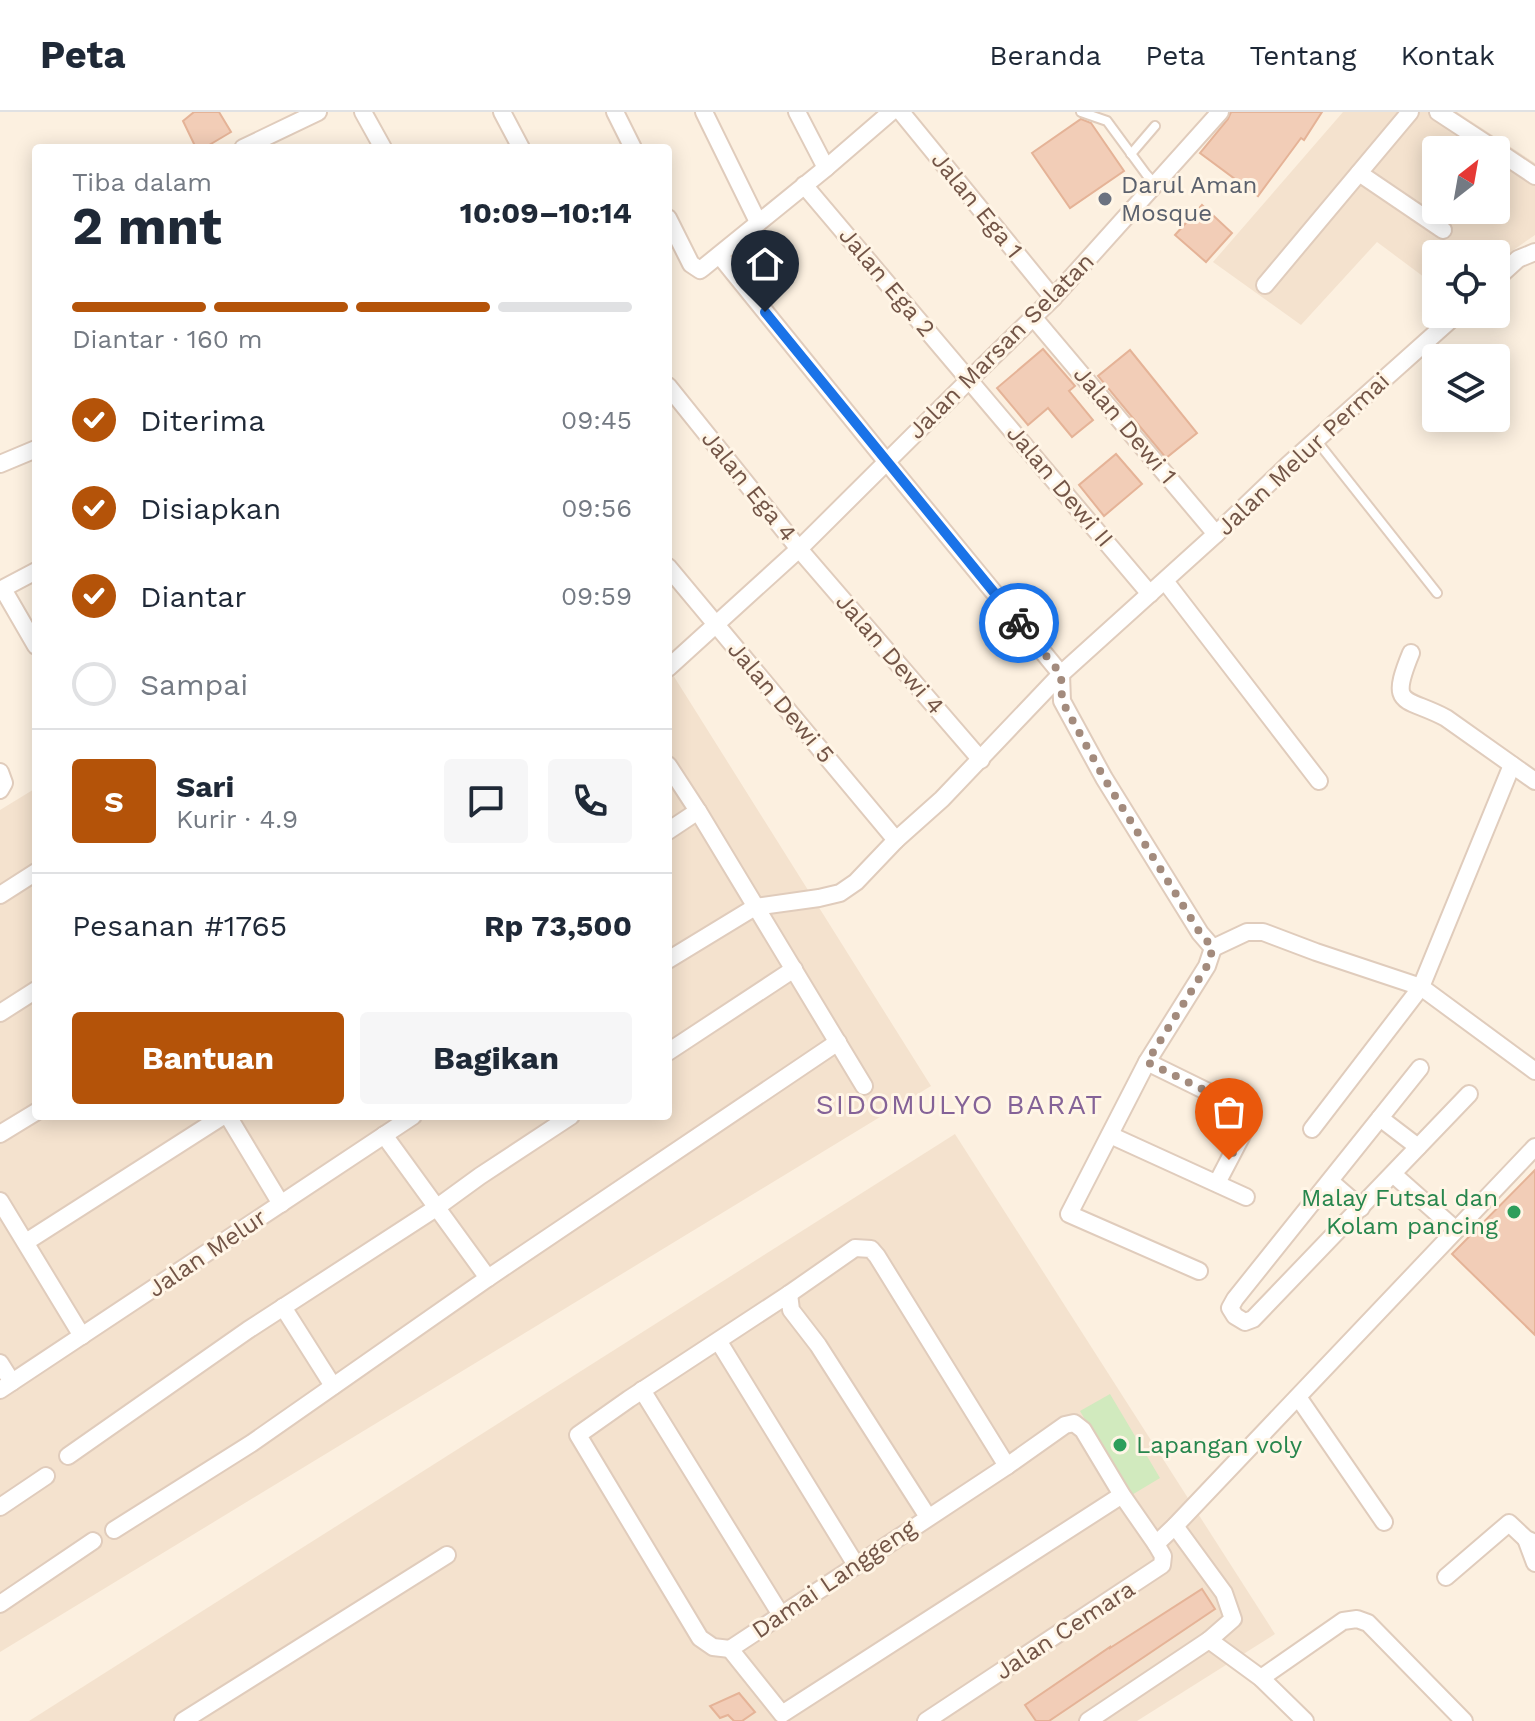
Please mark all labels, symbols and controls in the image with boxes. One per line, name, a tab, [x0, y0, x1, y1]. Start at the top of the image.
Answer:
text: Peta	[40, 33, 126, 77]
text: Beranda	[989, 39, 1101, 72]
text: Peta	[1145, 39, 1205, 72]
text: Tentang	[1249, 39, 1356, 72]
text: Kontak	[1400, 39, 1495, 72]
north arrow	[1422, 136, 1510, 224]
map controls	[1422, 136, 1510, 432]
street label: Jalan Ega 1	[926, 146, 1028, 264]
text: Tiba dalam	[72, 167, 212, 197]
place label: Darul Aman Mosque	[1121, 171, 1257, 227]
marker: Darul Aman Mosque	[1096, 190, 1114, 208]
text: 10:09–10:14	[460, 195, 632, 230]
text: 2 mnt	[72, 196, 222, 257]
street label: Jalan Ega 2	[833, 222, 941, 342]
pin	[731, 230, 799, 312]
button: locate	[1422, 240, 1510, 328]
icon: home	[743, 242, 787, 286]
street label: Jalan Marsan Selatan	[902, 247, 1100, 445]
text: Diantar · 160 m	[72, 324, 263, 354]
button: layers	[1422, 344, 1510, 432]
street label: Jalan Dewi 1	[1068, 360, 1182, 490]
street label: Jalan Melur Permai	[1211, 367, 1395, 541]
icon: check	[72, 398, 116, 442]
text: Diterima	[140, 403, 265, 438]
text: 09:45	[561, 405, 632, 435]
street label: Jalan Dewi II	[1001, 419, 1119, 553]
street label: Jalan Ega 4	[696, 425, 802, 547]
icon: check	[72, 486, 116, 530]
text: Disiapkan	[140, 491, 281, 526]
text: 09:56	[561, 493, 632, 523]
icon: check	[72, 574, 116, 618]
text: Diantar	[140, 579, 247, 614]
text: 09:59	[561, 581, 632, 611]
courier	[979, 583, 1059, 663]
street label: Jalan Dewi 4	[830, 588, 950, 720]
icon: bike	[997, 601, 1041, 645]
street label: Jalan Dewi 5	[722, 635, 840, 769]
text: Sampai	[140, 667, 248, 702]
button: chat	[444, 759, 528, 843]
button: phone	[548, 759, 632, 843]
text: Sari	[176, 769, 234, 804]
text: S	[104, 784, 124, 819]
text: Kurir · 4.9	[176, 804, 298, 834]
text: Pesanan #1765	[72, 908, 287, 943]
text: Rp 73,500	[484, 908, 632, 943]
button: Bantuan	[72, 1012, 344, 1104]
button: Bagikan	[360, 1012, 632, 1104]
pin	[1195, 1078, 1263, 1160]
district label: SIDOMULYO BARAT	[816, 1088, 1104, 1121]
icon: bag	[1207, 1090, 1251, 1134]
place label: Malay Futsal dan Kolam pancing	[1301, 1184, 1498, 1240]
street label: Jalan Melur	[142, 1203, 272, 1303]
marker: Malay Futsal dan Kolam pancing	[1505, 1203, 1523, 1221]
place label: Lapangan voly	[1136, 1431, 1303, 1459]
marker: Lapangan voly	[1111, 1436, 1129, 1454]
street label: Damai Langgeng	[747, 1514, 921, 1644]
street label: Jalan Cemara	[990, 1575, 1140, 1685]

